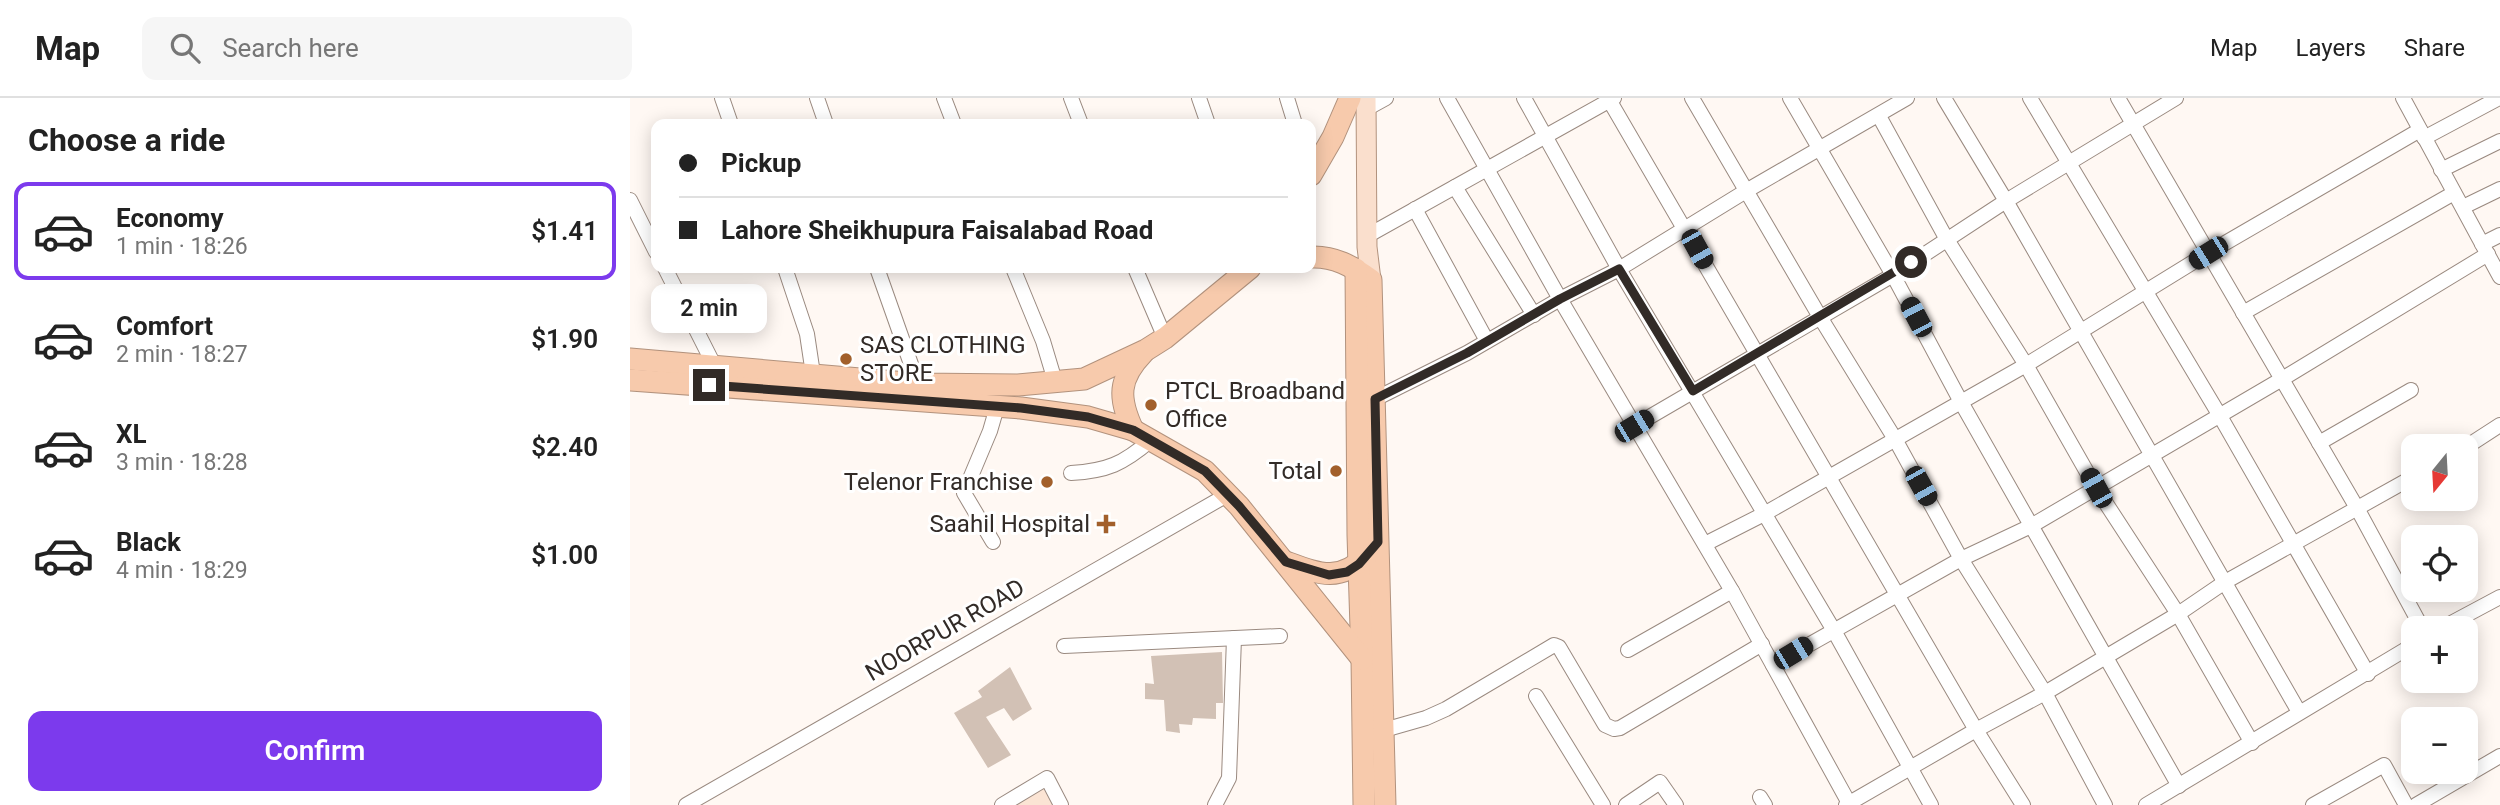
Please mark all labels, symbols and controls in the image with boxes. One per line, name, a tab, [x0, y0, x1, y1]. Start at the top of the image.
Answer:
search box	[142, 17, 632, 80]
text: Map	[35, 29, 100, 68]
icon: search	[166, 29, 204, 67]
text: Search here	[222, 33, 359, 63]
text: Map	[2210, 34, 2258, 62]
text: Layers	[2296, 34, 2366, 62]
text: Share	[2404, 34, 2465, 62]
text: Choose a ride	[28, 121, 225, 159]
text: Pickup	[721, 148, 801, 178]
icon: car	[32, 200, 95, 263]
text: Economy	[116, 203, 223, 233]
text: Lahore Sheikhupura Faisalabad Road	[721, 215, 1153, 245]
text: $1.41	[531, 216, 598, 246]
car	[1678, 226, 1717, 272]
text: 1 min · 18:26	[116, 233, 248, 260]
car	[2185, 233, 2232, 273]
route start	[1895, 246, 1927, 278]
callout: 2 min	[651, 284, 767, 332]
car	[1897, 294, 1936, 340]
text: 2 min	[680, 295, 738, 322]
icon: car	[32, 308, 95, 371]
text: Comfort	[116, 311, 213, 341]
text: $1.90	[531, 324, 598, 354]
place label: SAS CLOTHING STORE	[860, 331, 1026, 387]
text: 2 min · 18:27	[116, 341, 248, 368]
marker: SAS CLOTHING STORE	[838, 351, 854, 367]
route end	[693, 369, 725, 401]
place label: PTCL Broadband Office	[1165, 377, 1345, 433]
marker: PTCL Broadband Office	[1143, 397, 1159, 413]
car	[1611, 406, 1658, 446]
icon: car	[32, 416, 95, 479]
text: XL	[116, 419, 147, 449]
text: $2.40	[531, 432, 598, 462]
north arrow	[2401, 434, 2478, 511]
map controls	[2401, 434, 2478, 784]
text: 3 min · 18:28	[116, 449, 248, 476]
place label: Total	[1268, 457, 1322, 485]
marker: Total	[1328, 463, 1344, 479]
car	[1902, 463, 1941, 509]
car	[2077, 465, 2116, 511]
place label: Telenor Franchise	[844, 468, 1033, 496]
marker: Telenor Franchise	[1039, 474, 1055, 490]
place label: Saahil Hospital	[930, 510, 1090, 538]
marker: Saahil Hospital	[1096, 514, 1116, 534]
icon: car	[32, 524, 95, 587]
button: locate	[2401, 525, 2478, 602]
text: Black	[116, 527, 181, 557]
text: $1.00	[531, 540, 598, 570]
text: 4 min · 18:29	[116, 557, 248, 584]
street label: NOORPUR ROAD	[861, 573, 1029, 687]
button: +	[2401, 616, 2478, 693]
car	[1770, 633, 1817, 673]
button: −	[2401, 707, 2478, 784]
button: Confirm	[28, 711, 602, 791]

